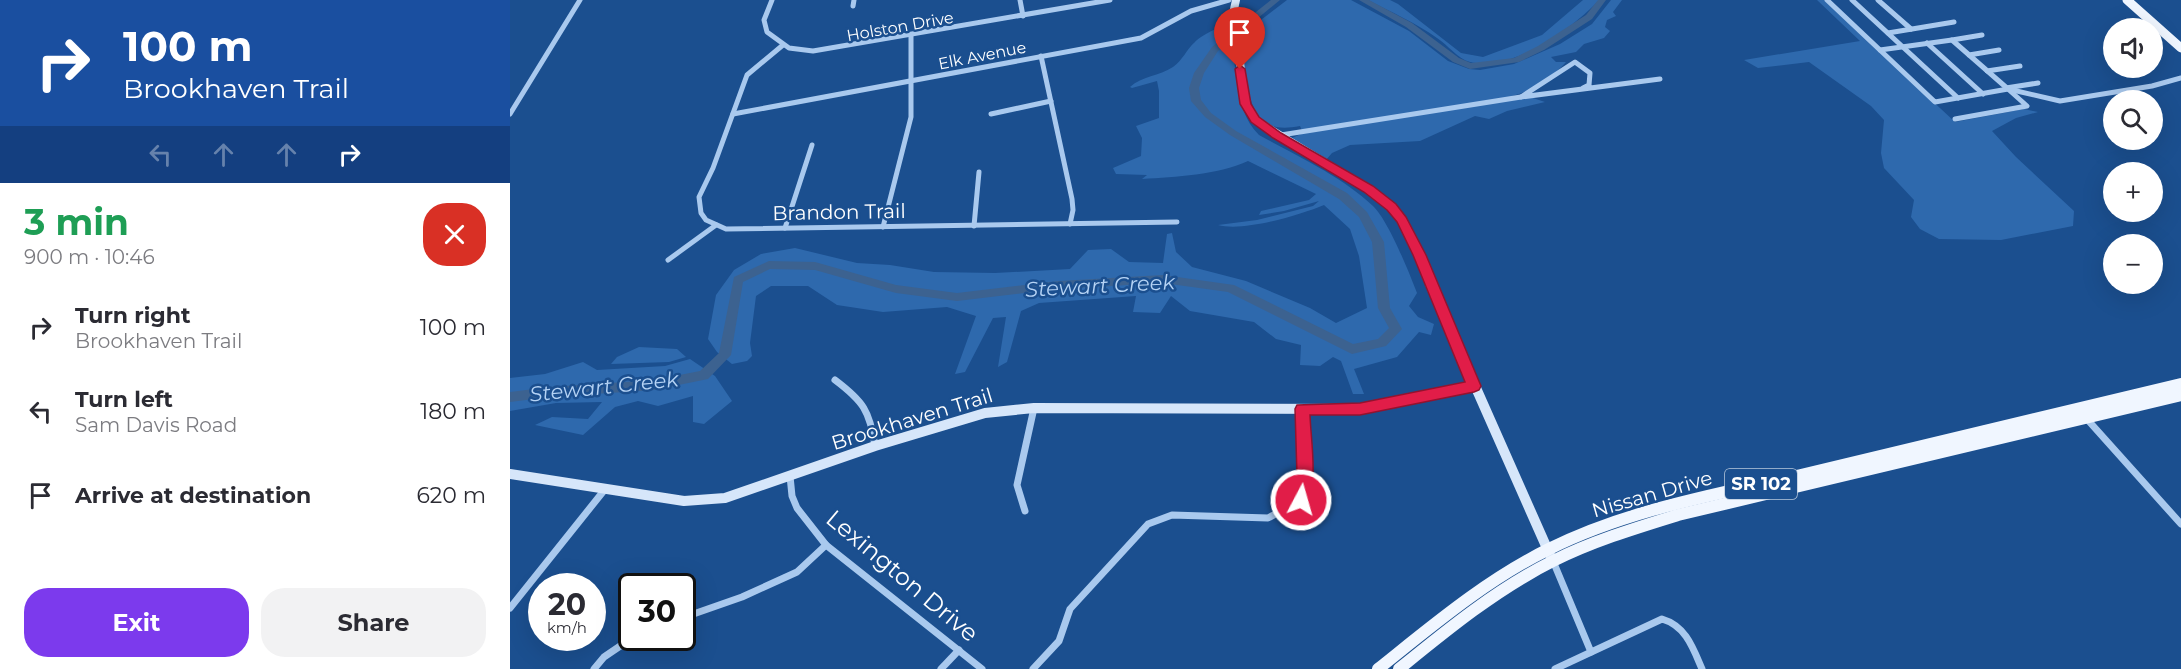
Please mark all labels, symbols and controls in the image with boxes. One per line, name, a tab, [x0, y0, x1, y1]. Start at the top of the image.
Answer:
pin	[1214, 7, 1265, 69]
street label: Holston Drive	[845, 8, 955, 45]
icon: arrive	[1223, 16, 1256, 49]
map controls	[2103, 18, 2163, 294]
button: sound	[2103, 18, 2163, 78]
text: 100 m	[123, 20, 252, 72]
icon: right	[24, 24, 102, 102]
street label: Elk Avenue	[937, 38, 1028, 73]
text: Brookhaven Trail	[123, 72, 349, 105]
button: search	[2103, 90, 2163, 150]
icon: left	[144, 138, 177, 171]
icon: ahead	[207, 138, 240, 171]
icon: ahead	[270, 138, 303, 171]
icon: right	[333, 138, 366, 171]
button: +	[2103, 162, 2163, 222]
street label: Brandon Trail	[772, 199, 906, 225]
text: 3 min	[24, 200, 129, 244]
button: close	[423, 203, 486, 266]
button: −	[2103, 234, 2163, 294]
text: 900 m · 10:46	[24, 245, 155, 269]
water label: Stewart Creek	[1025, 269, 1177, 302]
text: Turn right	[75, 302, 190, 329]
icon: right	[24, 311, 57, 344]
text: 100 m	[420, 314, 486, 341]
text: Brookhaven Trail	[75, 329, 242, 353]
water label: Stewart Creek	[528, 366, 681, 407]
street label: Brookhaven Trail	[828, 383, 996, 455]
text: Turn left	[75, 386, 173, 413]
icon: left	[24, 395, 57, 428]
text: 180 m	[420, 398, 486, 425]
text: Sam Davis Road	[75, 413, 237, 437]
street label: Nissan Drive	[1589, 465, 1715, 523]
position arrow	[1269, 468, 1333, 532]
road number: SR 102	[1725, 469, 1797, 499]
icon: arrive	[24, 479, 57, 512]
text: Arrive at destination	[75, 482, 311, 509]
text: 620 m	[416, 482, 486, 509]
street label: Lexington Drive	[820, 504, 984, 648]
speed limit sign: 30	[618, 573, 696, 651]
text: 20	[548, 586, 586, 623]
button: Exit	[24, 588, 249, 657]
button: Share	[261, 588, 486, 657]
text: km/h	[547, 618, 587, 637]

